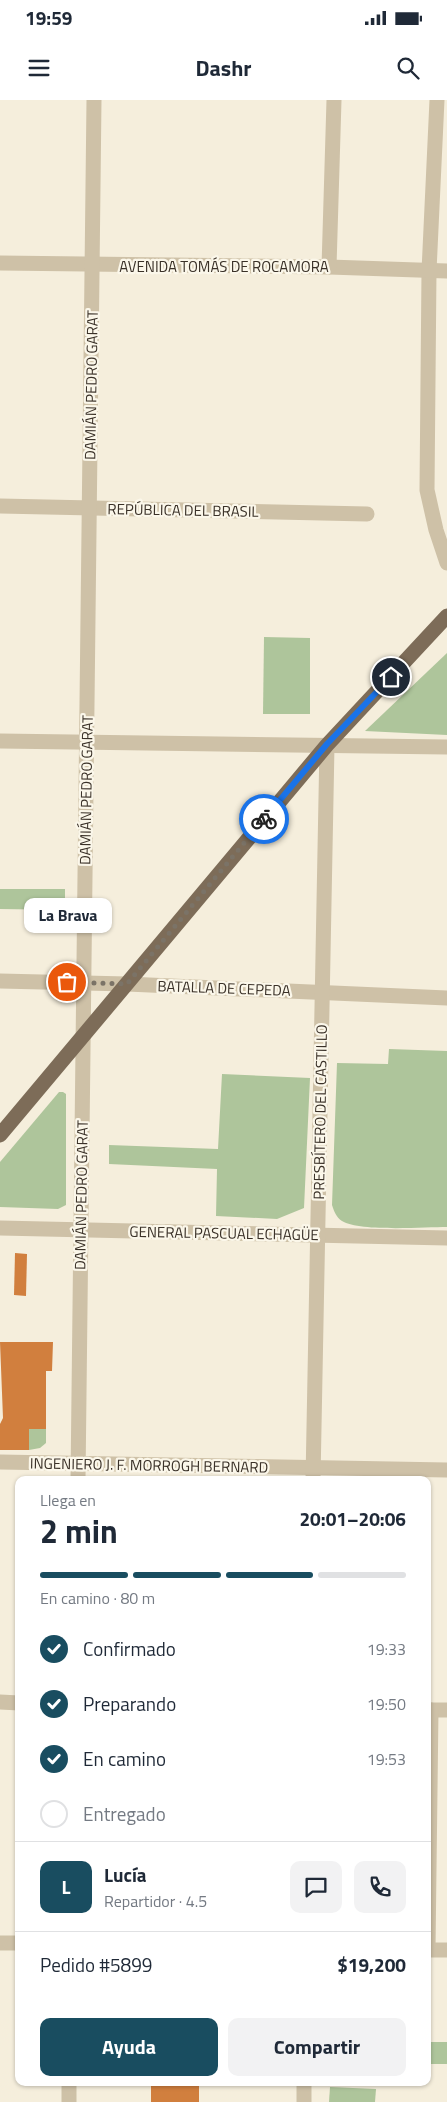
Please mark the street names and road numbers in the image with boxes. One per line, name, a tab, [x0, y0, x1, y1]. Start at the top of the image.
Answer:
street label: AVENIDA TOMÁS DE ROCAMORA	[119, 255, 329, 278]
street label: DAMIÁN PEDRO GARAT	[78, 310, 104, 460]
street label: REPÚBLICA DEL BRASIL	[107, 497, 259, 523]
street label: DAMIÁN PEDRO GARAT	[73, 715, 99, 865]
street label: BATALLA DE CEPEDA	[157, 974, 291, 1002]
street label: PRESBÍTERO DEL CASTILLO	[307, 1024, 333, 1200]
street label: DAMIÁN PEDRO GARAT	[68, 1120, 94, 1270]
street label: GENERAL PASCUAL ECHAGÜE	[129, 1220, 319, 1246]
street label: INGENIERO J. F. MORROGH BERNARD	[30, 1451, 268, 1479]

